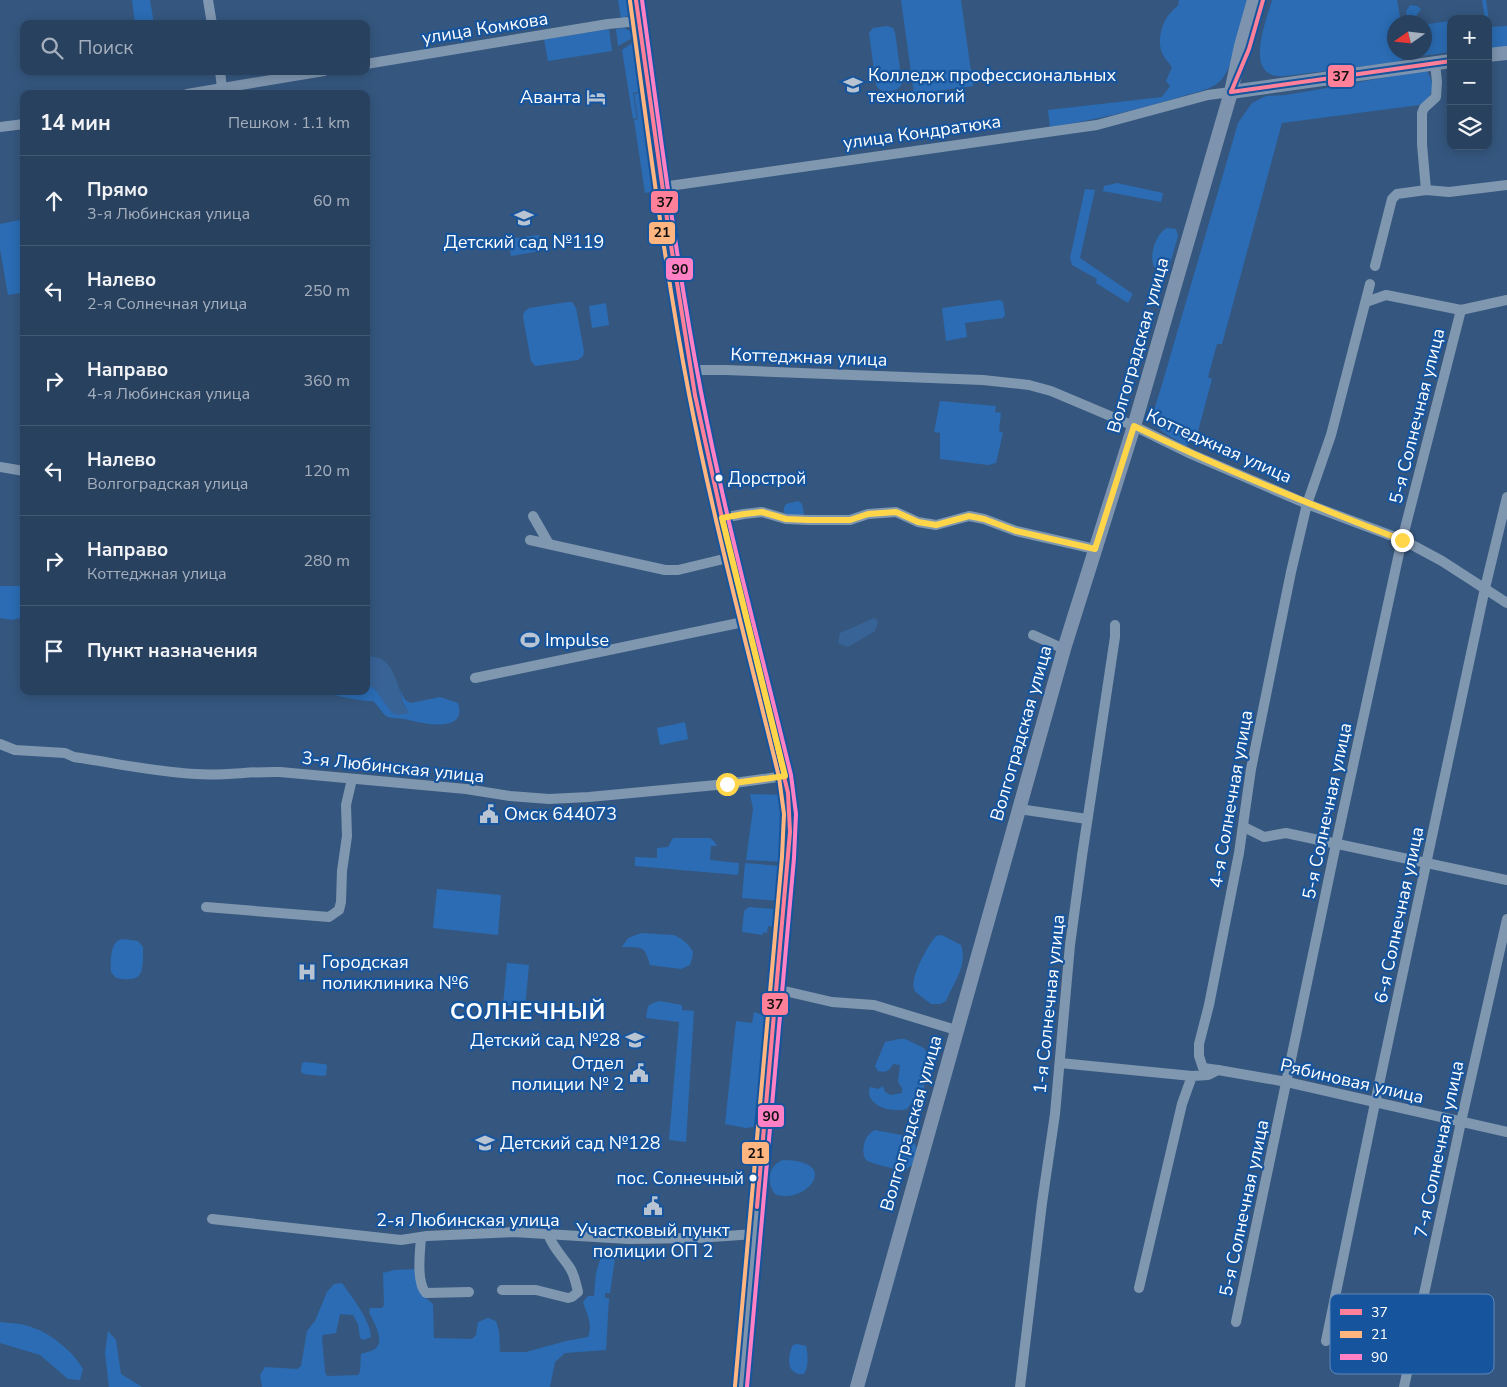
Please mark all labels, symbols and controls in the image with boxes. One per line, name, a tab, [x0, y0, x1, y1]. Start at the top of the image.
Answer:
street label: улица Комкова	[420, 6, 550, 50]
north arrow	[1387, 15, 1432, 60]
map controls	[1447, 15, 1492, 150]
button: +	[1447, 15, 1492, 60]
search box	[20, 20, 370, 75]
icon: search	[38, 34, 66, 62]
text: Поиск	[78, 35, 133, 61]
button: −	[1447, 60, 1492, 105]
place label: Колледж профессиональных технологий	[868, 63, 1116, 108]
line badge: 37	[1327, 64, 1355, 88]
text: 37	[1333, 67, 1349, 86]
school or university icon: Колледж профессиональных технологий	[842, 74, 864, 96]
place label: Аванта	[520, 85, 581, 109]
hotel icon: Аванта	[585, 86, 607, 108]
button: layers	[1447, 105, 1492, 150]
text: 14 мин	[40, 109, 111, 137]
street label: улица Кондратюка	[842, 109, 1002, 155]
text: Пешком · 1.1 km	[228, 112, 350, 134]
text: Прямо	[87, 177, 148, 203]
icon: ahead	[40, 187, 68, 215]
text: 60 m	[313, 190, 350, 212]
line badge: 37	[650, 190, 679, 214]
text: 37	[657, 193, 673, 212]
text: 3-я Любинская улица	[87, 203, 250, 225]
school or university icon: Детский сад №119	[513, 207, 535, 229]
line badge: 21	[648, 221, 676, 245]
text: 21	[654, 223, 670, 242]
place label: Детский сад №119	[444, 230, 604, 254]
street label: Волгоградская улица	[1101, 254, 1175, 436]
line badge: 90	[665, 257, 694, 281]
text: 90	[672, 260, 688, 279]
text: Налево	[87, 267, 156, 293]
icon: left	[40, 277, 68, 305]
text: 250 m	[303, 280, 350, 302]
text: 2-я Солнечная улица	[87, 293, 247, 315]
street label: 5-я Солнечная улица	[1384, 326, 1450, 506]
street label: Коттеджная улица	[730, 342, 888, 372]
text: Направо	[87, 357, 168, 383]
icon: right	[40, 367, 68, 395]
text: 360 m	[303, 370, 350, 392]
text: 4-я Любинская улица	[87, 383, 250, 405]
street label: Коттеджная улица	[1142, 403, 1296, 489]
text: Налево	[87, 447, 156, 473]
icon: left	[40, 457, 68, 485]
text: 120 m	[303, 460, 350, 482]
place label: Дорстрой	[728, 467, 806, 490]
text: Волгоградская улица	[87, 473, 248, 495]
marker: Дорстрой	[714, 473, 724, 483]
route end	[1391, 529, 1414, 552]
text: Направо	[87, 537, 168, 563]
icon: right	[40, 547, 68, 575]
text: 280 m	[303, 550, 350, 572]
text: Коттеджная улица	[87, 563, 227, 585]
place label: Impulse	[545, 628, 609, 652]
sports icon: Impulse	[519, 629, 541, 651]
icon: arrive	[40, 637, 68, 665]
text: Пункт назначения	[87, 638, 258, 664]
street label: Волгоградская улица	[984, 642, 1058, 824]
street label: 4-я Солнечная улица	[1204, 708, 1258, 890]
street label: 5-я Солнечная улица	[1297, 720, 1357, 902]
street label: 3-я Любинская улица	[301, 745, 485, 789]
route start	[716, 773, 739, 796]
place label: Омск 644073	[504, 802, 617, 826]
public building icon: Омск 644073	[478, 803, 500, 825]
street label: 6-я Солнечная улица	[1369, 824, 1429, 1006]
street label: 1-я Солнечная улица	[1028, 913, 1070, 1095]
place label: Городская поликлиника №6	[322, 950, 469, 995]
hospital icon: Городская поликлиника №6	[296, 961, 318, 983]
line badge: 37	[761, 992, 789, 1016]
text: 37	[767, 995, 783, 1014]
district label: СОЛНЕЧНЫЙ	[450, 997, 606, 1027]
place label: Детский сад №28	[470, 1028, 620, 1052]
school or university icon: Детский сад №28	[624, 1029, 646, 1051]
street label: Волгоградская улица	[874, 1032, 948, 1214]
place label: Отдел полиции № 2	[511, 1051, 624, 1096]
street label: Рябиновая улица	[1278, 1053, 1426, 1109]
street label: 7-я Солнечная улица	[1409, 1058, 1469, 1240]
public building icon: Отдел полиции № 2	[628, 1062, 650, 1084]
line badge: 90	[757, 1104, 785, 1128]
text: 90	[763, 1107, 779, 1126]
street label: 5-я Солнечная улица	[1214, 1117, 1274, 1299]
place label: Детский сад №128	[500, 1131, 661, 1155]
school or university icon: Детский сад №128	[474, 1132, 496, 1154]
line badge: 21	[741, 1141, 770, 1165]
text: 21	[748, 1144, 764, 1163]
place label: пос. Солнечный	[617, 1167, 744, 1190]
marker: пос. Солнечный	[748, 1173, 758, 1183]
public building icon: Участковый пункт полиции ОП 2	[642, 1195, 664, 1217]
street label: 2-я Любинская улица	[376, 1208, 560, 1232]
place label: Участковый пункт полиции ОП 2	[575, 1218, 730, 1263]
legend	[1330, 1294, 1494, 1374]
text: 37	[1371, 1303, 1388, 1322]
text: 21	[1371, 1325, 1388, 1344]
text: 90	[1371, 1348, 1388, 1367]

